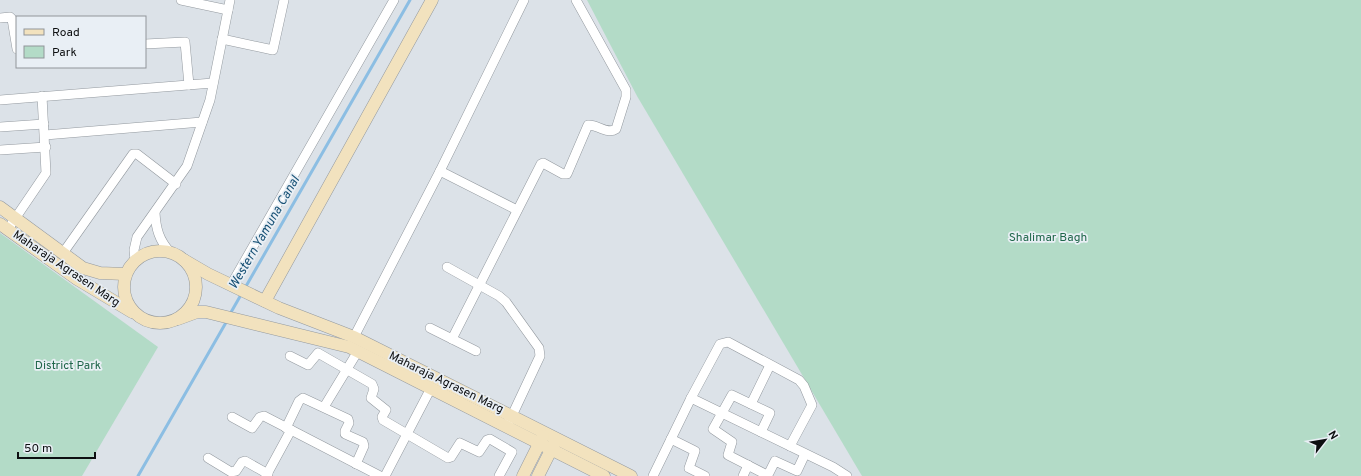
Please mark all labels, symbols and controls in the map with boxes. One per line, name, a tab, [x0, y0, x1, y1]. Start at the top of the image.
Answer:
legend	[16, 16, 146, 68]
text: Road	[52, 25, 80, 41]
text: Park	[52, 45, 77, 61]
water label: Western Yamuna Canal	[226, 173, 304, 292]
street label: Maharaja Agrasen Marg	[9, 227, 123, 311]
park label: Shalimar Bagh	[1009, 230, 1087, 246]
street label: Maharaja Agrasen Marg	[386, 348, 506, 418]
park label: District Park	[35, 358, 101, 374]
north arrow	[1305, 420, 1345, 460]
text: N	[1325, 428, 1341, 442]
scale bar	[18, 434, 95, 460]
text: 50 m	[24, 441, 52, 457]

